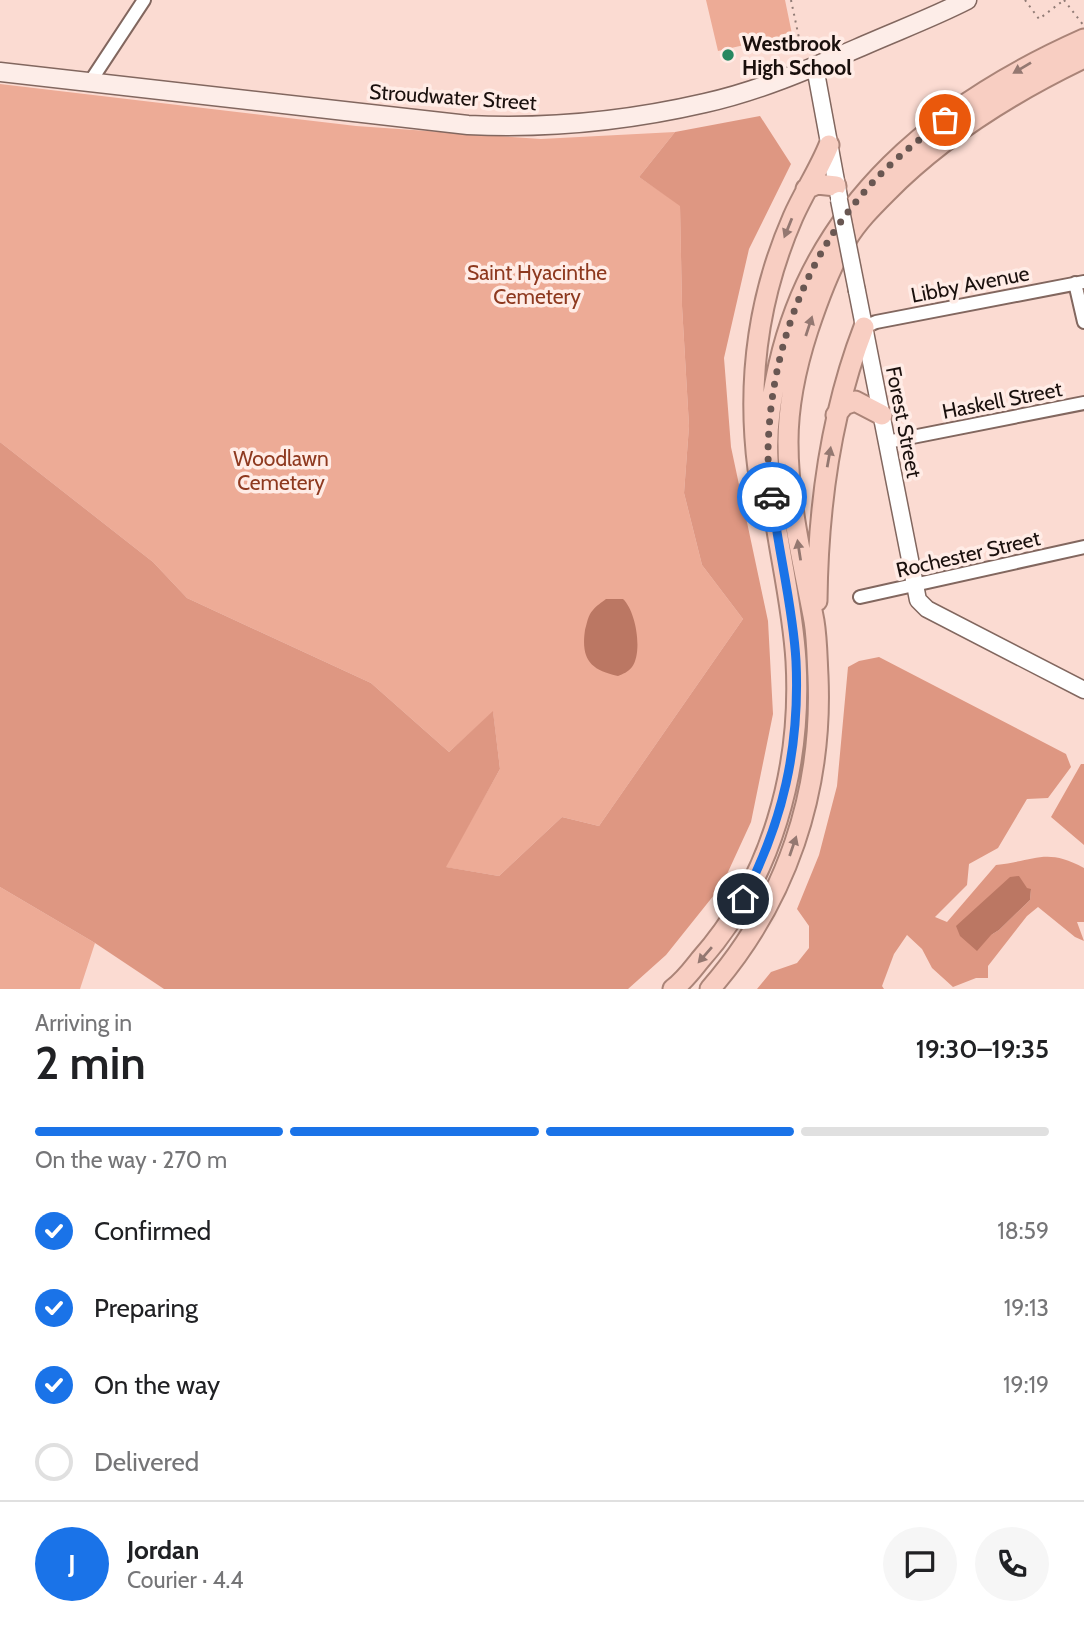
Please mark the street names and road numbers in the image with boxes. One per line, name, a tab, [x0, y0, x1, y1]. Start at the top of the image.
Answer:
street label: Stroudwater Street	[368, 79, 538, 115]
street label: Libby Avenue	[909, 260, 1032, 308]
street label: Forest Street	[881, 364, 927, 480]
street label: Haskell Street	[940, 376, 1064, 424]
street label: Rochester Street	[893, 525, 1043, 583]

